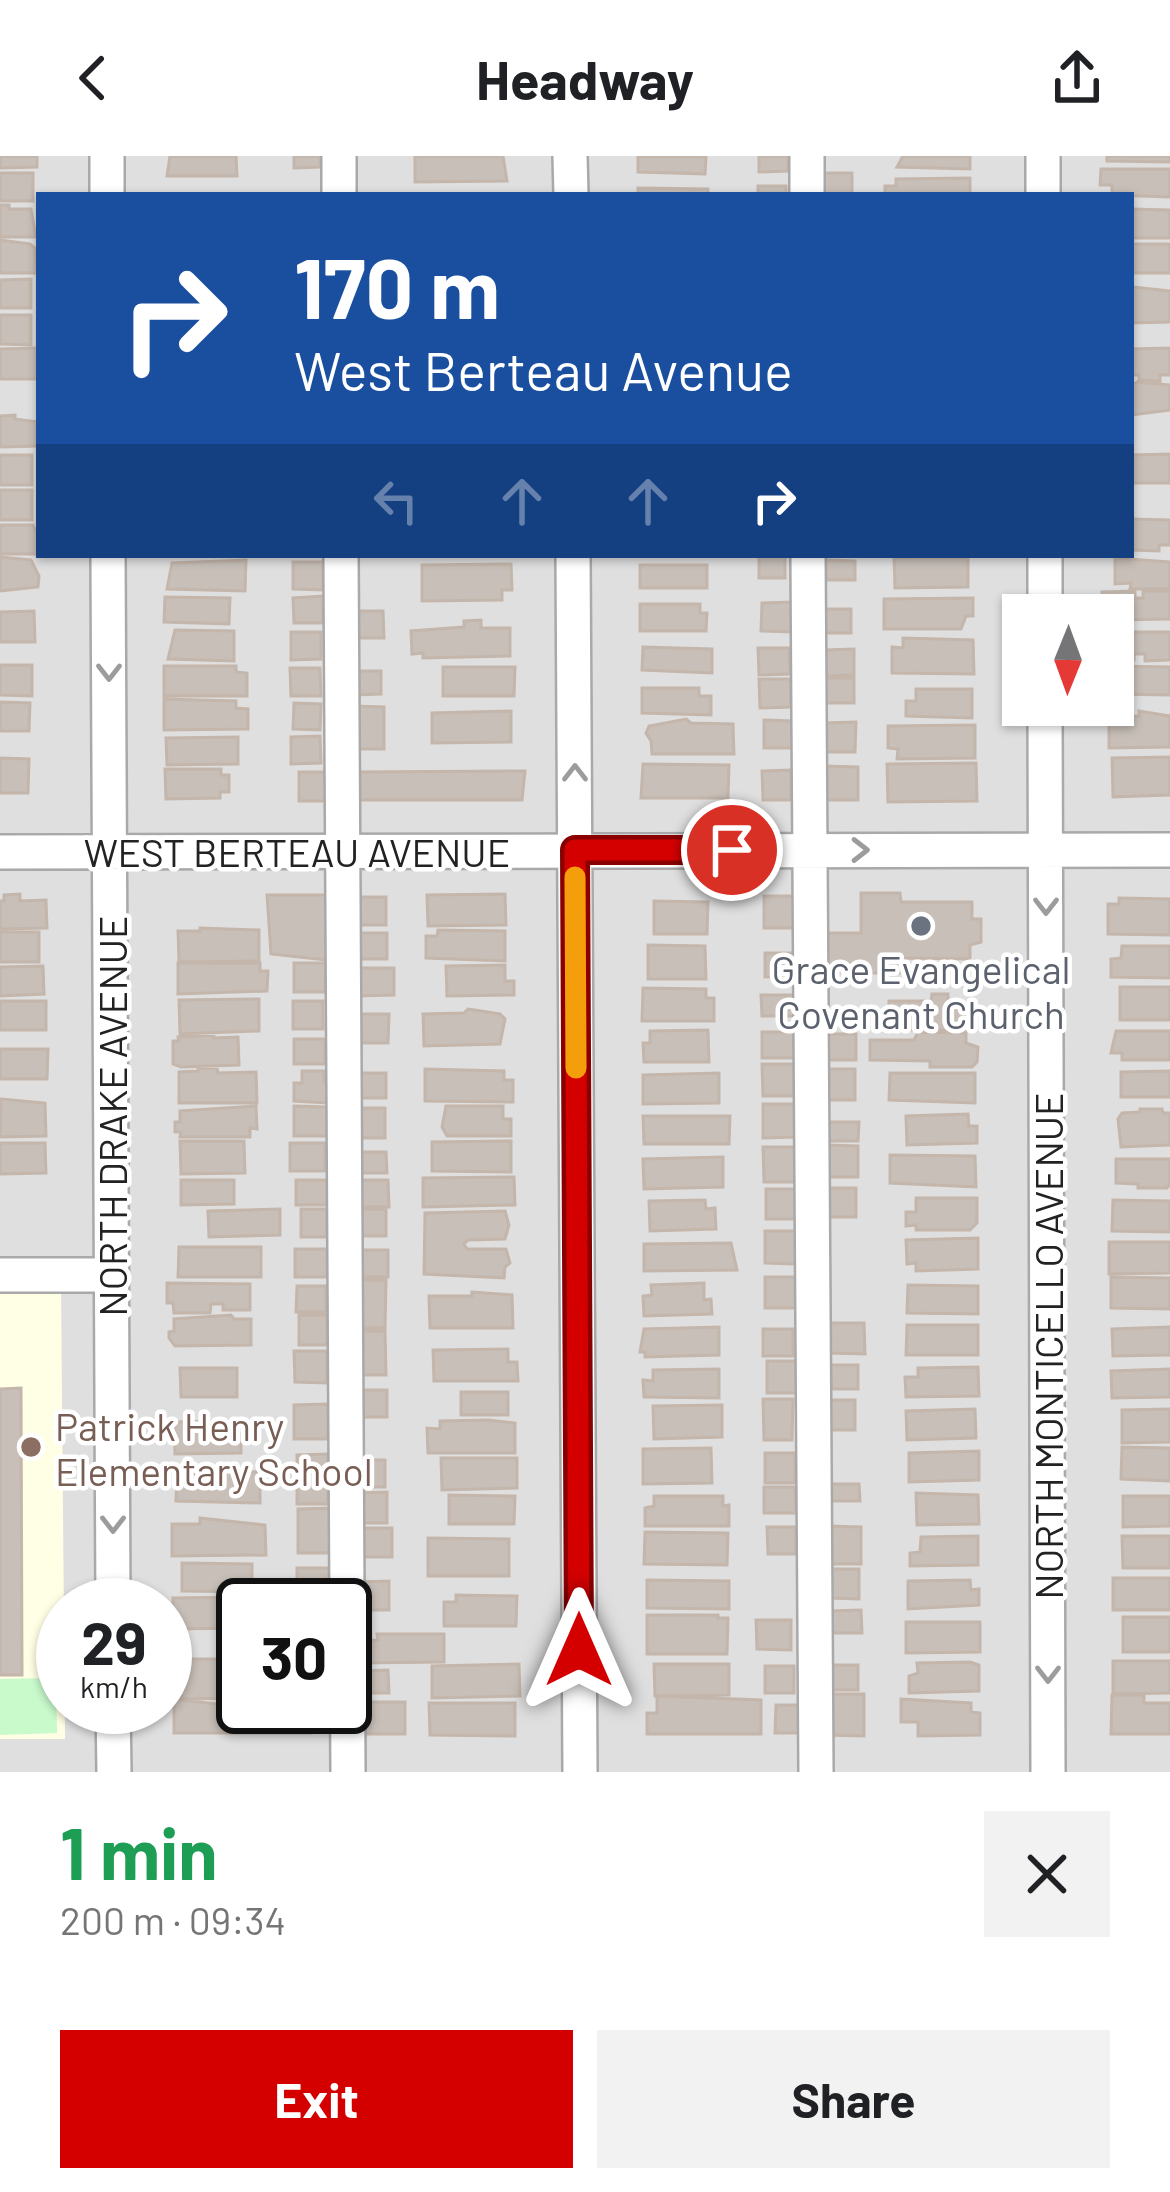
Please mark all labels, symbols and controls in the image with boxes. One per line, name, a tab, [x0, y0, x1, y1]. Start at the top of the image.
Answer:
icon: back	[60, 45, 126, 111]
icon: share	[1044, 45, 1110, 111]
text: Headway	[476, 46, 694, 111]
text: 170 m	[294, 235, 500, 336]
icon: right	[96, 240, 252, 396]
text: West Berteau Avenue	[294, 337, 793, 402]
icon: left	[363, 468, 429, 534]
icon: ahead	[489, 468, 555, 534]
icon: ahead	[615, 468, 681, 534]
icon: right	[741, 468, 807, 534]
north arrow	[1002, 594, 1134, 726]
map controls	[1002, 594, 1134, 726]
one-way arrow	[96, 664, 122, 682]
one-way arrow	[562, 763, 588, 782]
pin	[681, 799, 783, 901]
icon: arrive	[699, 817, 765, 883]
street label: WEST BERTEAU AVENUE	[84, 828, 510, 875]
one-way arrow	[852, 837, 870, 863]
one-way arrow	[1033, 898, 1059, 916]
marker: Grace Evangelical Covenant Church	[908, 913, 934, 939]
street label: NORTH DRAKE AVENUE	[88, 915, 135, 1317]
place label: Grace Evangelical Covenant Church	[771, 945, 1071, 1037]
street label: NORTH MONTICELLO AVENUE	[1024, 1092, 1071, 1600]
place label: Patrick Henry Elementary School	[55, 1402, 373, 1494]
marker: Patrick Henry Elementary School	[18, 1434, 44, 1460]
one-way arrow	[99, 1515, 125, 1534]
speed limit sign: 30	[216, 1578, 372, 1734]
position arrow	[516, 1587, 642, 1713]
text: 29	[81, 1605, 147, 1677]
one-way arrow	[1035, 1666, 1061, 1684]
text: km/h	[80, 1668, 148, 1704]
text: 1 min	[60, 1808, 218, 1894]
button: close	[984, 1811, 1110, 1937]
text: 200 m · 09:34	[60, 1896, 286, 1943]
button: Exit	[60, 2030, 573, 2168]
button: Share	[597, 2030, 1110, 2168]

